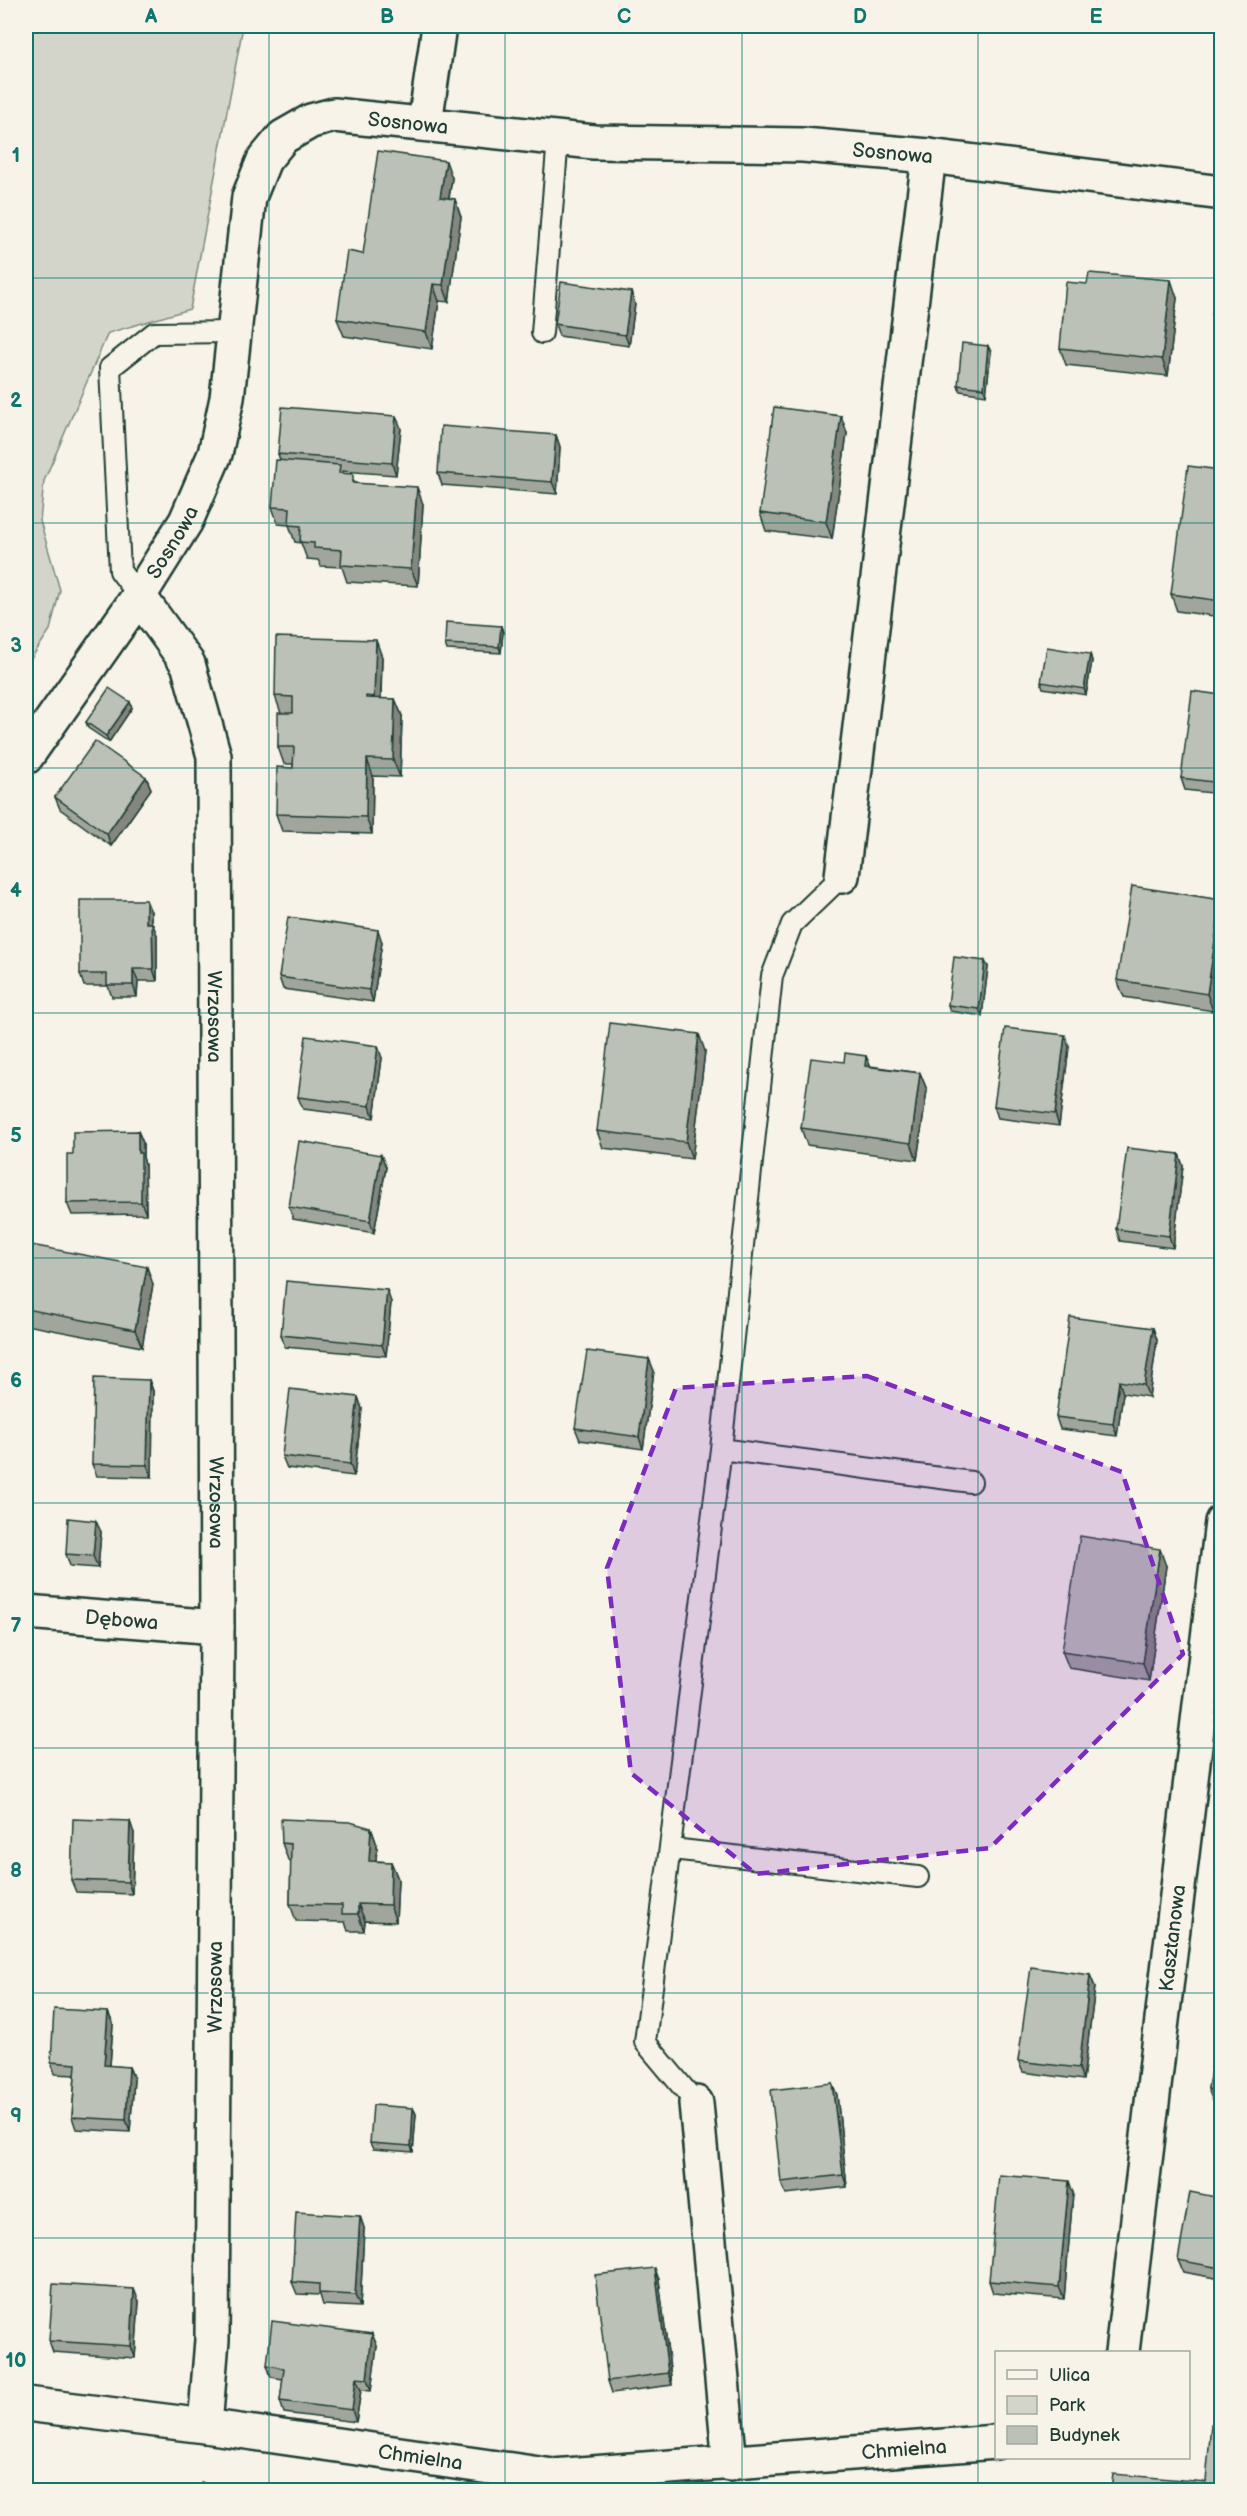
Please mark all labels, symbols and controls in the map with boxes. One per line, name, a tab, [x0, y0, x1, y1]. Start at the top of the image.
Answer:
text: A	[144, 5, 158, 29]
text: B	[380, 5, 394, 29]
text: C	[617, 5, 631, 29]
text: D	[853, 5, 867, 29]
text: E	[1090, 5, 1103, 29]
street label: Sosnowa	[367, 108, 449, 140]
street label: Sosnowa	[852, 138, 934, 169]
text: 1	[12, 144, 20, 168]
text: 2	[10, 389, 22, 413]
street label: Sosnowa	[142, 503, 204, 583]
text: 3	[10, 634, 22, 658]
text: 4	[10, 879, 22, 903]
street label: Wrzosowa	[202, 970, 226, 1063]
text: 5	[10, 1124, 22, 1148]
text: 6	[10, 1369, 22, 1393]
street label: Wrzosowa	[203, 1456, 228, 1549]
street label: Dębowa	[84, 1606, 159, 1635]
text: 7	[10, 1614, 22, 1638]
text: 8	[10, 1859, 22, 1883]
street label: Kasztanowa	[1155, 1883, 1191, 1993]
street label: Wrzosowa	[204, 1941, 228, 2033]
text: 9	[10, 2104, 22, 2128]
text: 10	[6, 2349, 26, 2373]
legend	[995, 2351, 1190, 2459]
text: Ulica	[1049, 2365, 1090, 2386]
text: Park	[1049, 2395, 1085, 2416]
text: Budynek	[1049, 2425, 1120, 2446]
street label: Chmielna	[861, 2435, 948, 2465]
street label: Chmielna	[376, 2440, 464, 2476]

